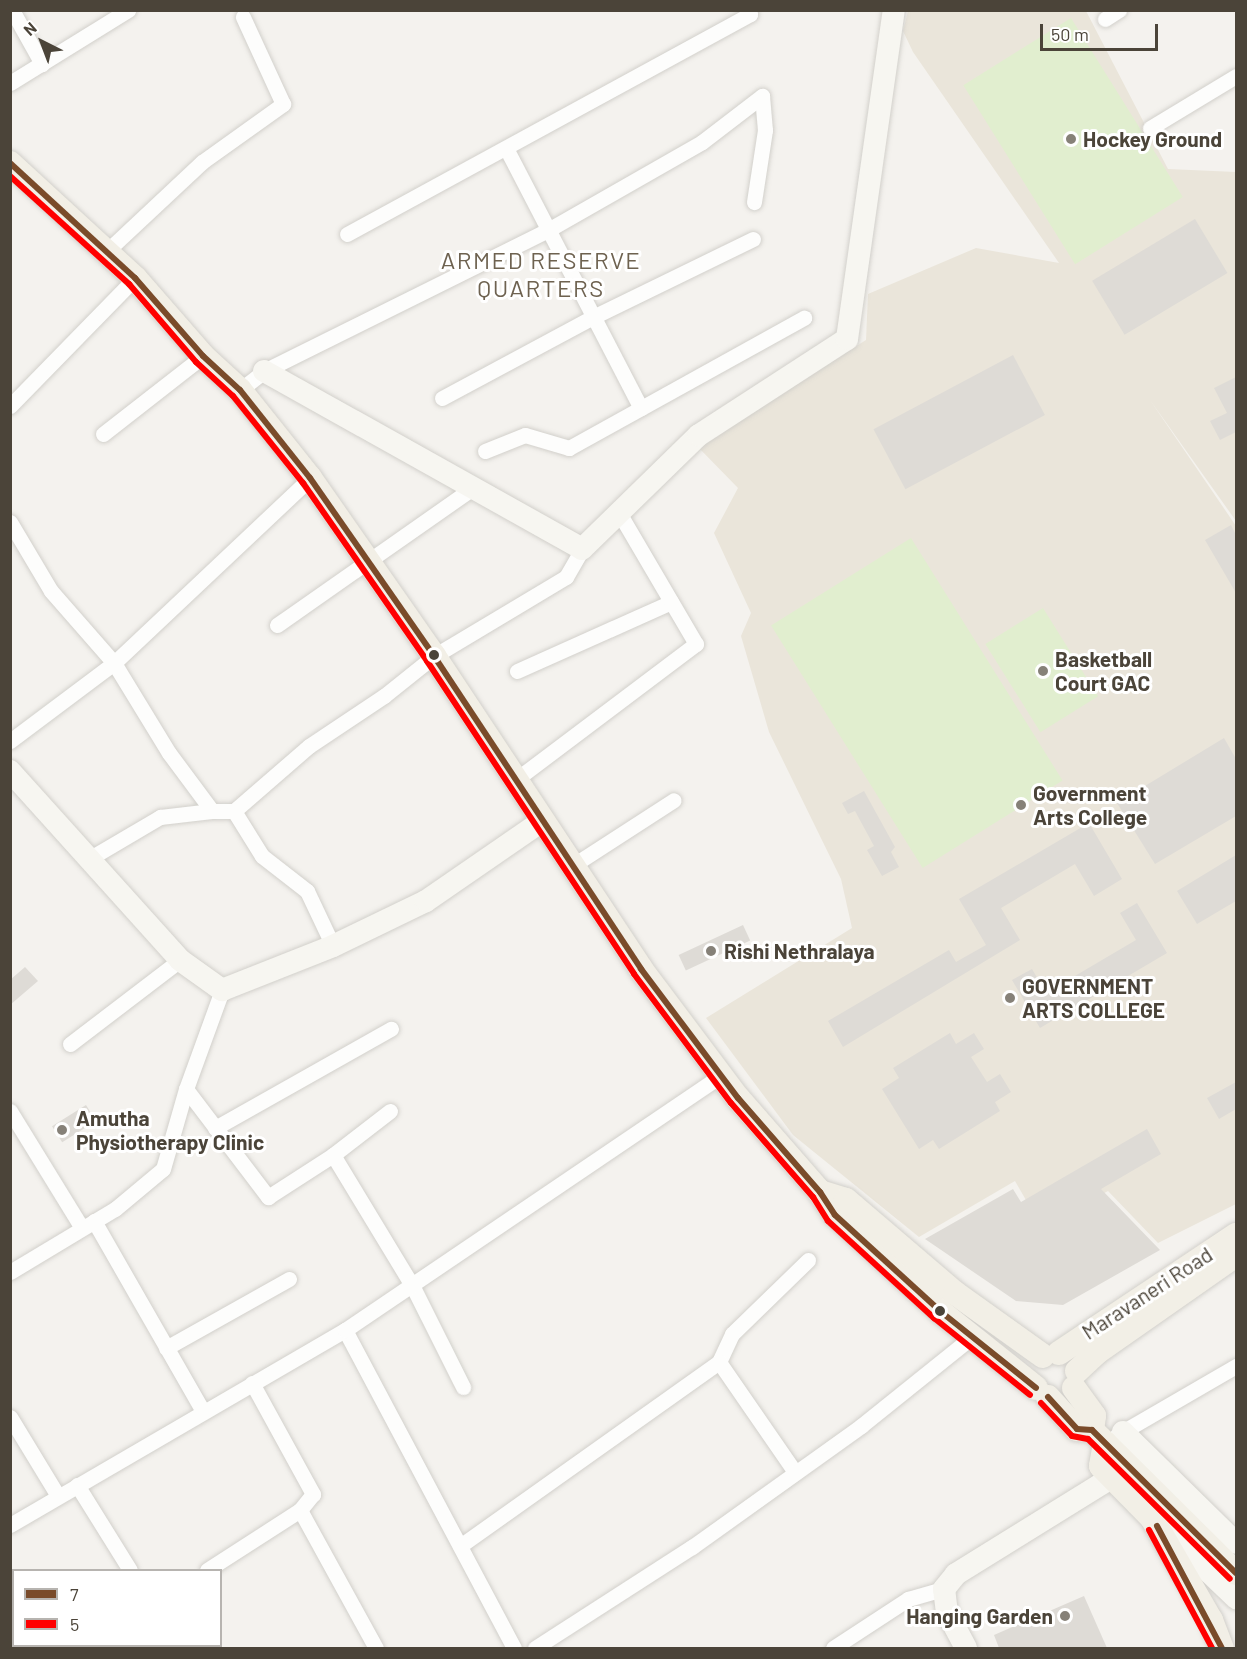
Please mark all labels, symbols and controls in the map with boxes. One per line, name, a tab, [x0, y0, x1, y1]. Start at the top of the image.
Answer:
north arrow	[12, 12, 72, 72]
scale bar	[1043, 12, 1162, 50]
text: N	[19, 18, 40, 39]
text: 50 m	[1051, 23, 1089, 45]
place label: Hockey Ground	[1083, 126, 1222, 152]
marker: Hockey Ground	[1064, 132, 1078, 146]
district label: ARMED RESERVE QUARTERS	[441, 246, 641, 302]
place label: Basketball Court GAC	[1055, 646, 1152, 696]
unlabelled marker	[428, 649, 440, 661]
marker: Basketball Court GAC	[1036, 664, 1050, 678]
place label: Government Arts College	[1033, 780, 1147, 830]
marker: Government Arts College	[1014, 798, 1028, 812]
place label: Rishi Nethralaya	[724, 938, 875, 964]
marker: Rishi Nethralaya	[702, 942, 720, 960]
place label: GOVERNMENT ARTS COLLEGE	[1022, 973, 1165, 1023]
marker: GOVERNMENT ARTS COLLEGE	[1003, 991, 1017, 1005]
place label: Amutha Physiotherapy Clinic	[76, 1105, 264, 1155]
marker: Amutha Physiotherapy Clinic	[53, 1121, 71, 1139]
street label: Maravaneri Road	[1077, 1241, 1217, 1345]
unlabelled marker	[934, 1305, 946, 1317]
legend	[12, 1569, 222, 1647]
text: 7	[70, 1583, 79, 1605]
place label: Hanging Garden	[906, 1603, 1053, 1629]
marker: Hanging Garden	[1058, 1609, 1072, 1623]
text: 5	[70, 1613, 79, 1635]

